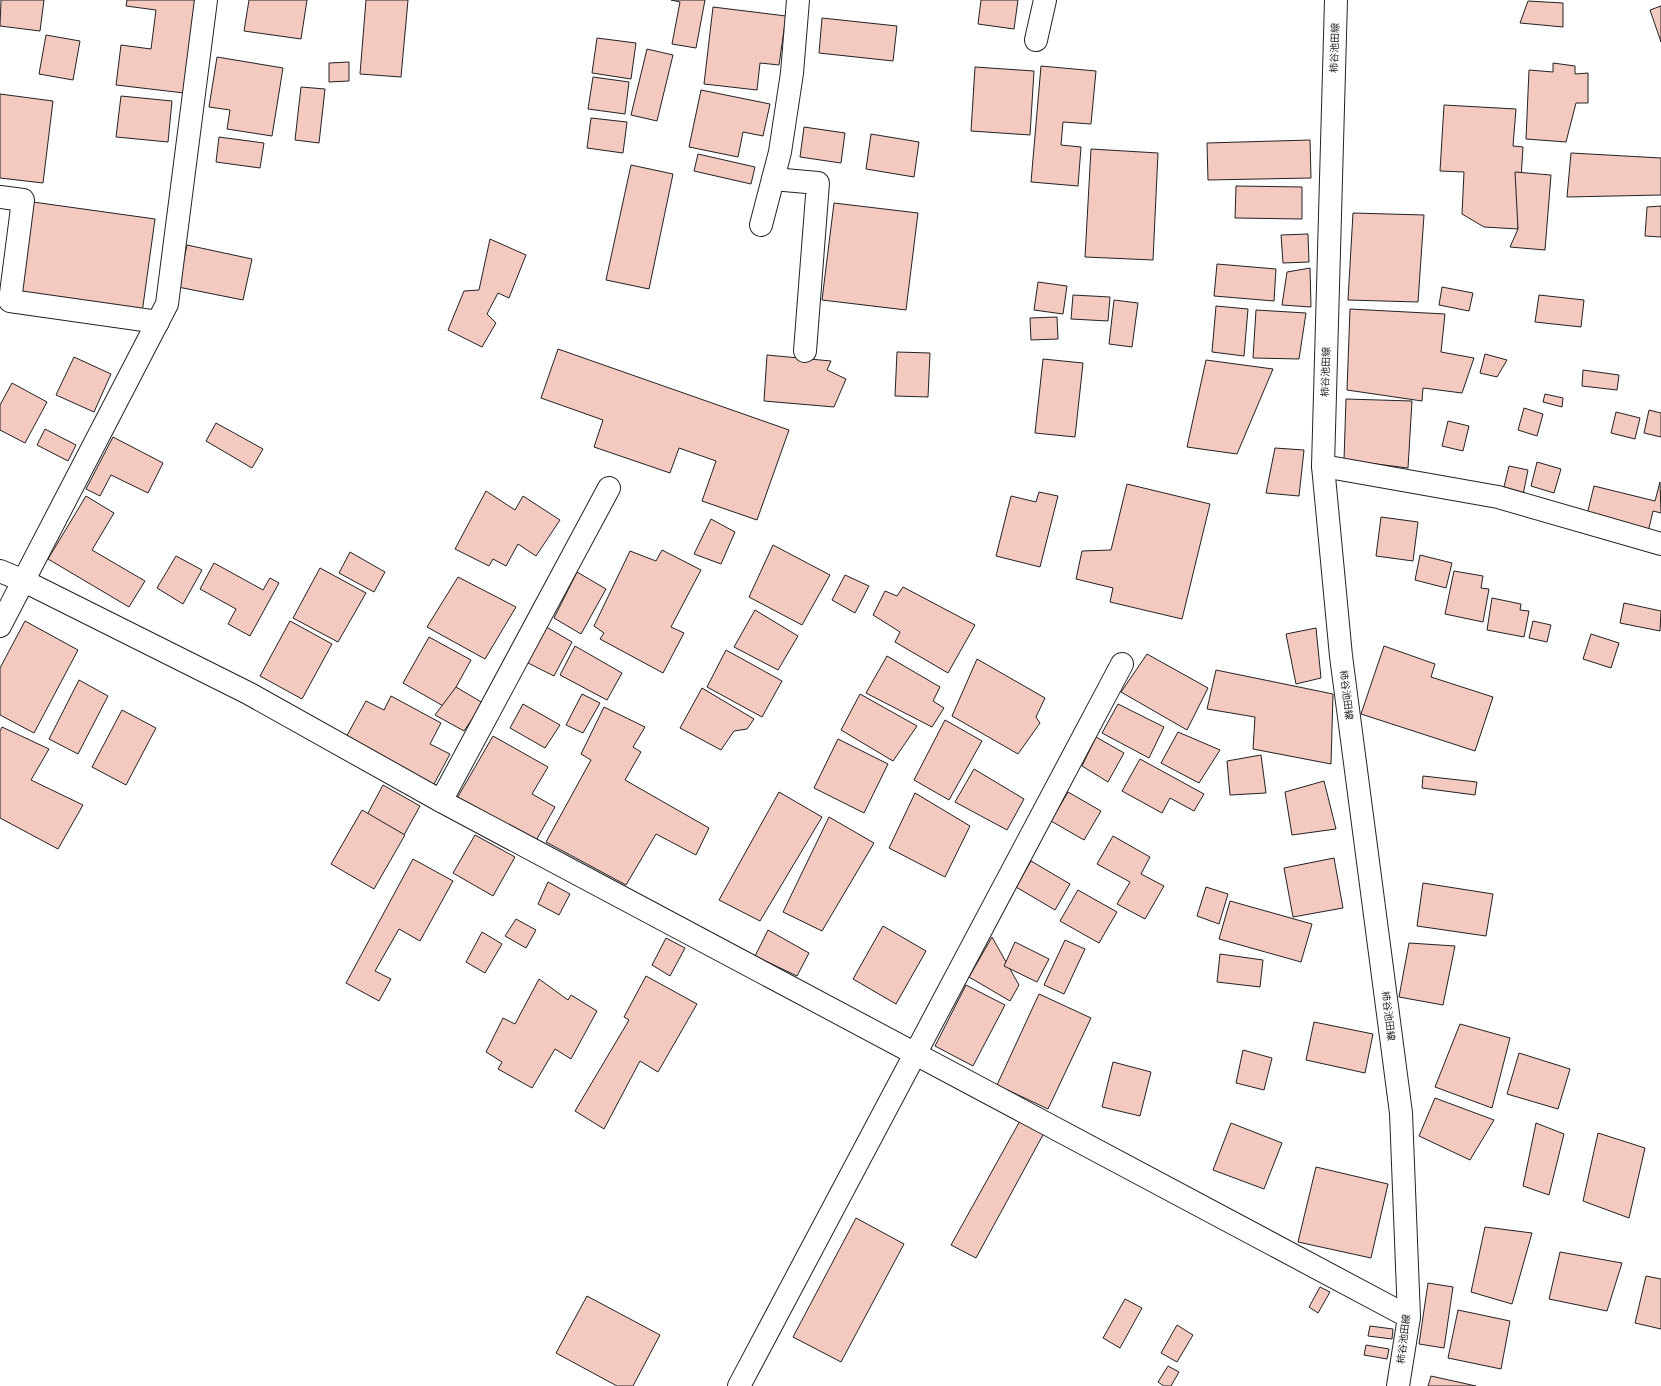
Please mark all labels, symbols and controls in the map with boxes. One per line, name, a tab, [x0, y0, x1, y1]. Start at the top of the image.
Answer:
street label: 柿谷池田線	[1328, 23, 1342, 73]
street label: 柿谷池田線	[1319, 347, 1333, 397]
street label: 柿谷池田線	[1337, 669, 1355, 721]
street label: 柿谷池田線	[1379, 990, 1397, 1042]
street label: 柿谷池田線	[1395, 1313, 1413, 1365]

